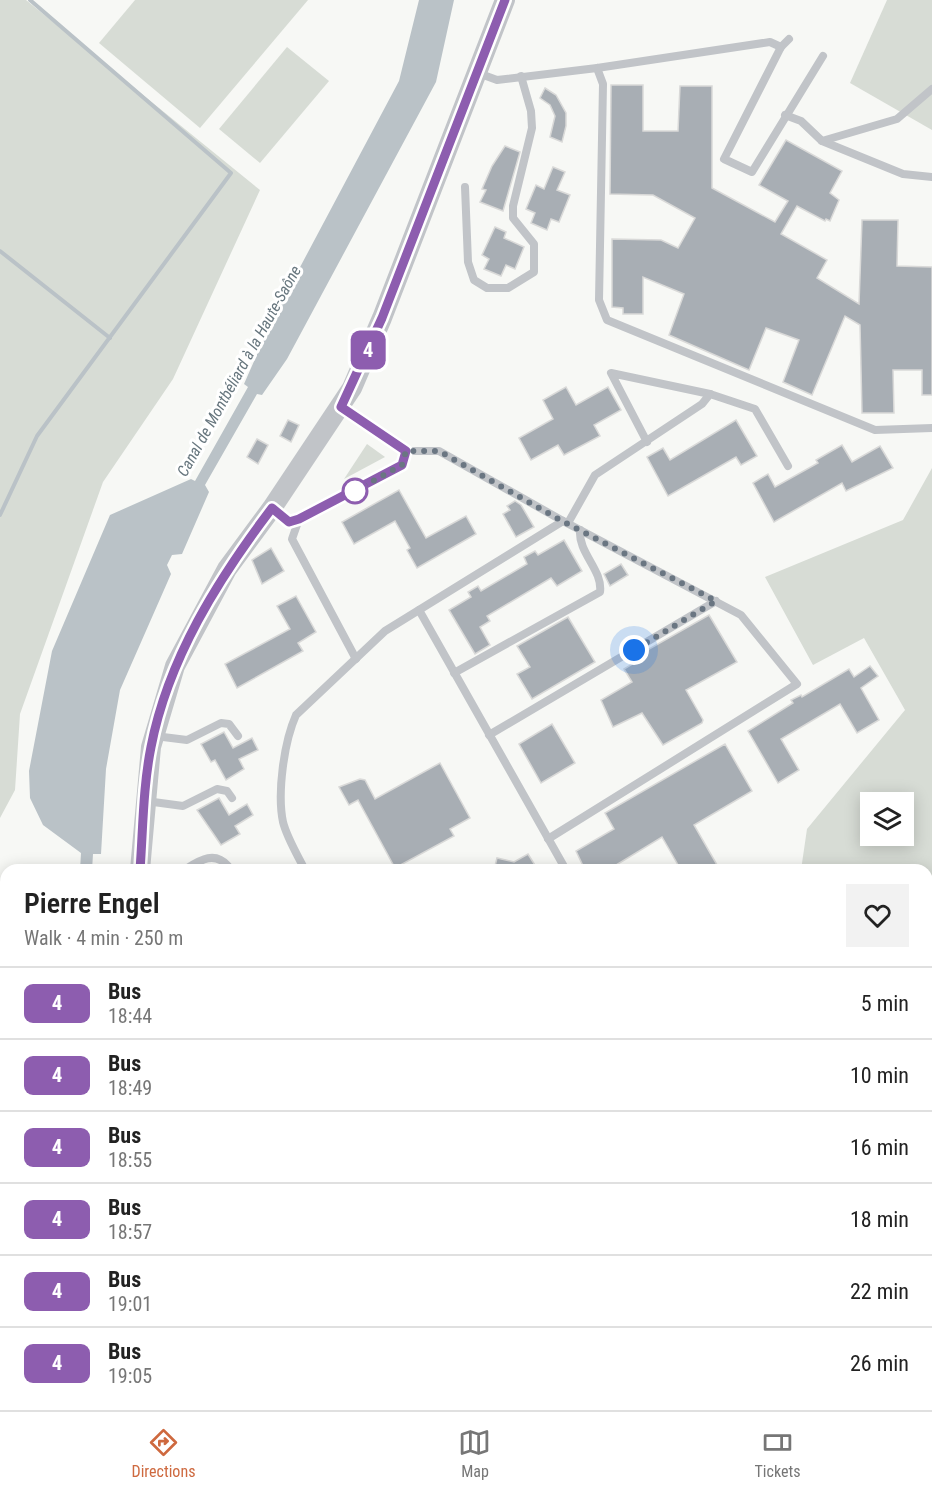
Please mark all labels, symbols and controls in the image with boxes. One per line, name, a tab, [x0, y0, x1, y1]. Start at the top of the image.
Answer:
water label: Canal de Montbéliard à la Haute-Saône	[173, 262, 305, 480]
line badge: 4	[348, 330, 388, 370]
text: 4	[363, 338, 373, 362]
unlabelled marker	[342, 478, 368, 504]
your location	[619, 635, 649, 665]
map controls	[860, 792, 914, 846]
button: layers	[860, 792, 914, 846]
button: heart	[846, 884, 909, 947]
text: Pierre Engel	[24, 887, 160, 920]
text: Walk · 4 min · 250 m	[24, 926, 183, 950]
text: Bus	[108, 979, 141, 1004]
text: 4	[52, 991, 62, 1015]
text: 5 min	[861, 991, 909, 1016]
text: 18:44	[108, 1004, 152, 1028]
text: Bus	[108, 1051, 141, 1076]
text: 4	[52, 1063, 62, 1087]
text: 10 min	[850, 1063, 909, 1088]
text: 18:49	[108, 1076, 152, 1100]
text: Bus	[108, 1123, 141, 1148]
text: 4	[52, 1135, 62, 1159]
text: 16 min	[850, 1135, 909, 1160]
text: 18:55	[108, 1148, 152, 1172]
text: Bus	[108, 1195, 141, 1220]
text: 4	[52, 1207, 62, 1231]
text: 18 min	[850, 1207, 909, 1232]
text: 18:57	[108, 1220, 152, 1244]
text: Bus	[108, 1267, 141, 1292]
text: 4	[52, 1279, 62, 1303]
text: 22 min	[850, 1279, 909, 1304]
text: 19:01	[108, 1292, 152, 1316]
text: Bus	[108, 1339, 141, 1364]
text: 4	[52, 1351, 62, 1375]
text: 26 min	[850, 1351, 909, 1376]
text: 19:05	[108, 1364, 152, 1388]
tab: Directions	[132, 1426, 195, 1481]
tab: Map	[458, 1426, 491, 1481]
tab: Tickets	[754, 1426, 800, 1481]

